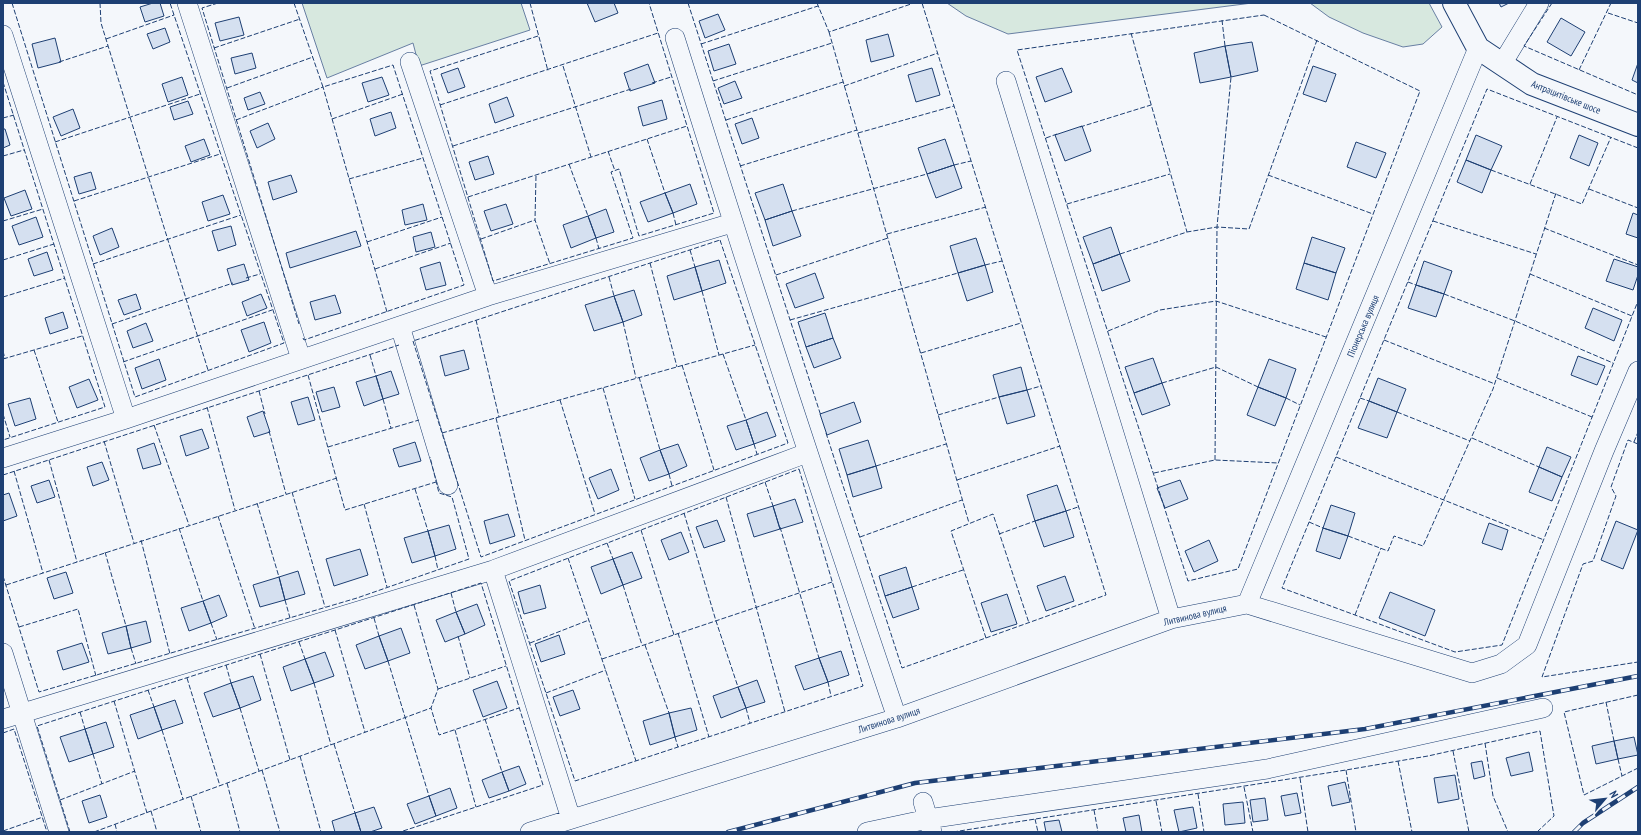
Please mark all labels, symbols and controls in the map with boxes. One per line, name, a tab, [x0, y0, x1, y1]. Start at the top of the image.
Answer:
street label: Антрацитівське шосе	[1529, 77, 1603, 117]
street label: Піонерська вулиця	[1344, 293, 1382, 359]
street label: Литвинова вулиця	[1161, 601, 1228, 629]
street label: Литвинова вулиця	[855, 704, 922, 736]
north arrow	[1585, 779, 1625, 819]
text: N	[1606, 788, 1621, 800]

